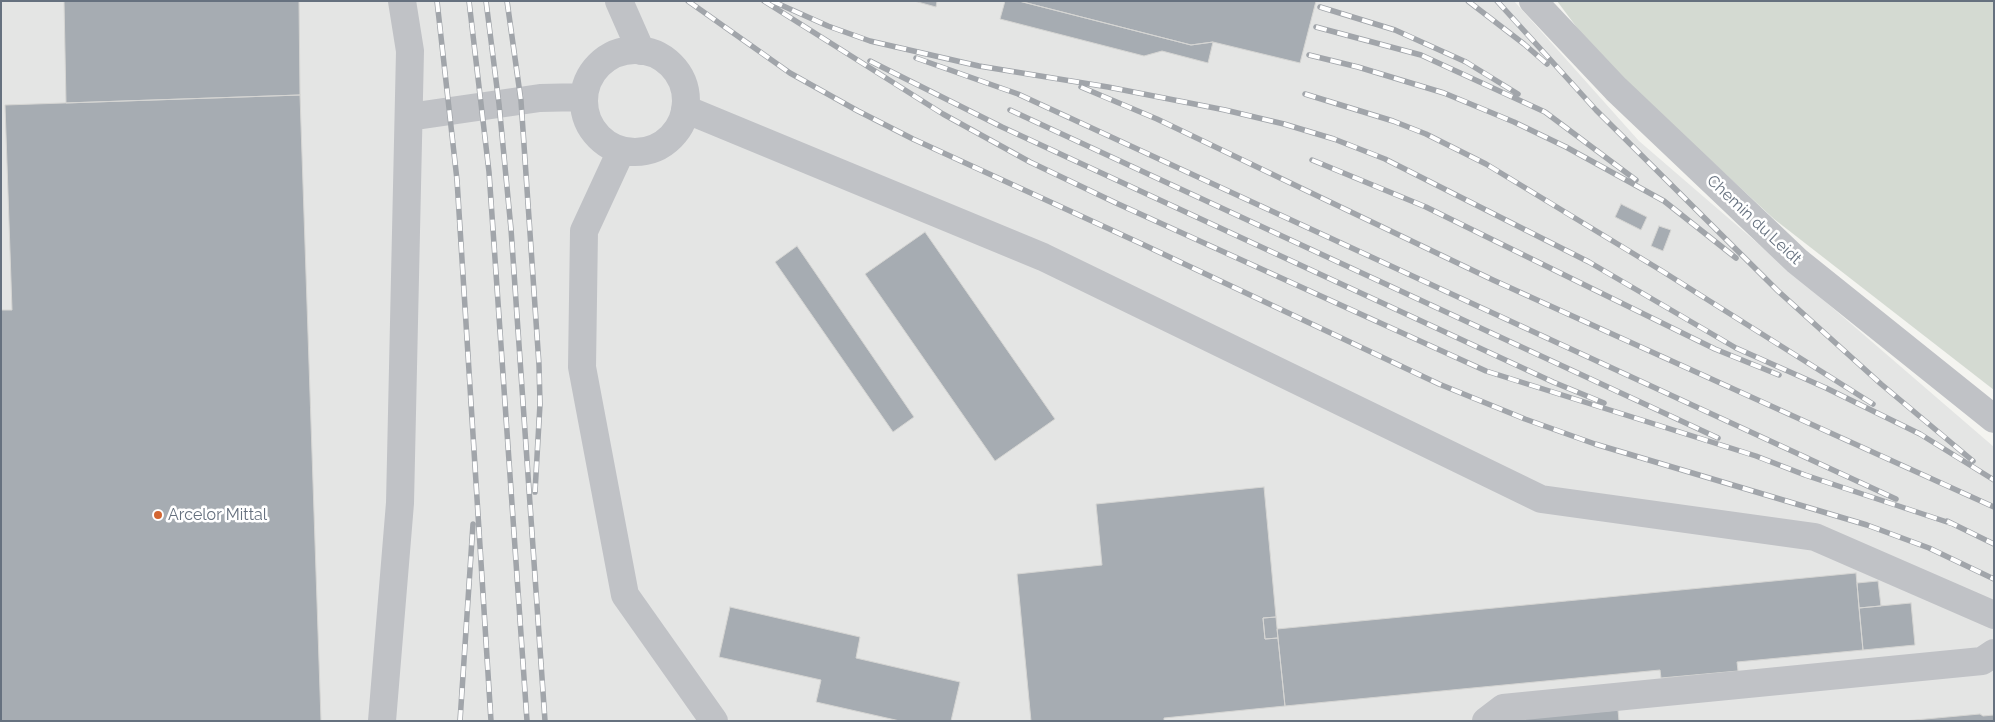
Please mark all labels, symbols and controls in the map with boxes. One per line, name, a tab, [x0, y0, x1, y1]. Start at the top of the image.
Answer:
street label: Chemin du Leidt	[1703, 171, 1805, 269]
place label: Arcelor Mittal	[168, 505, 267, 525]
marker: Arcelor Mittal	[152, 509, 164, 521]

